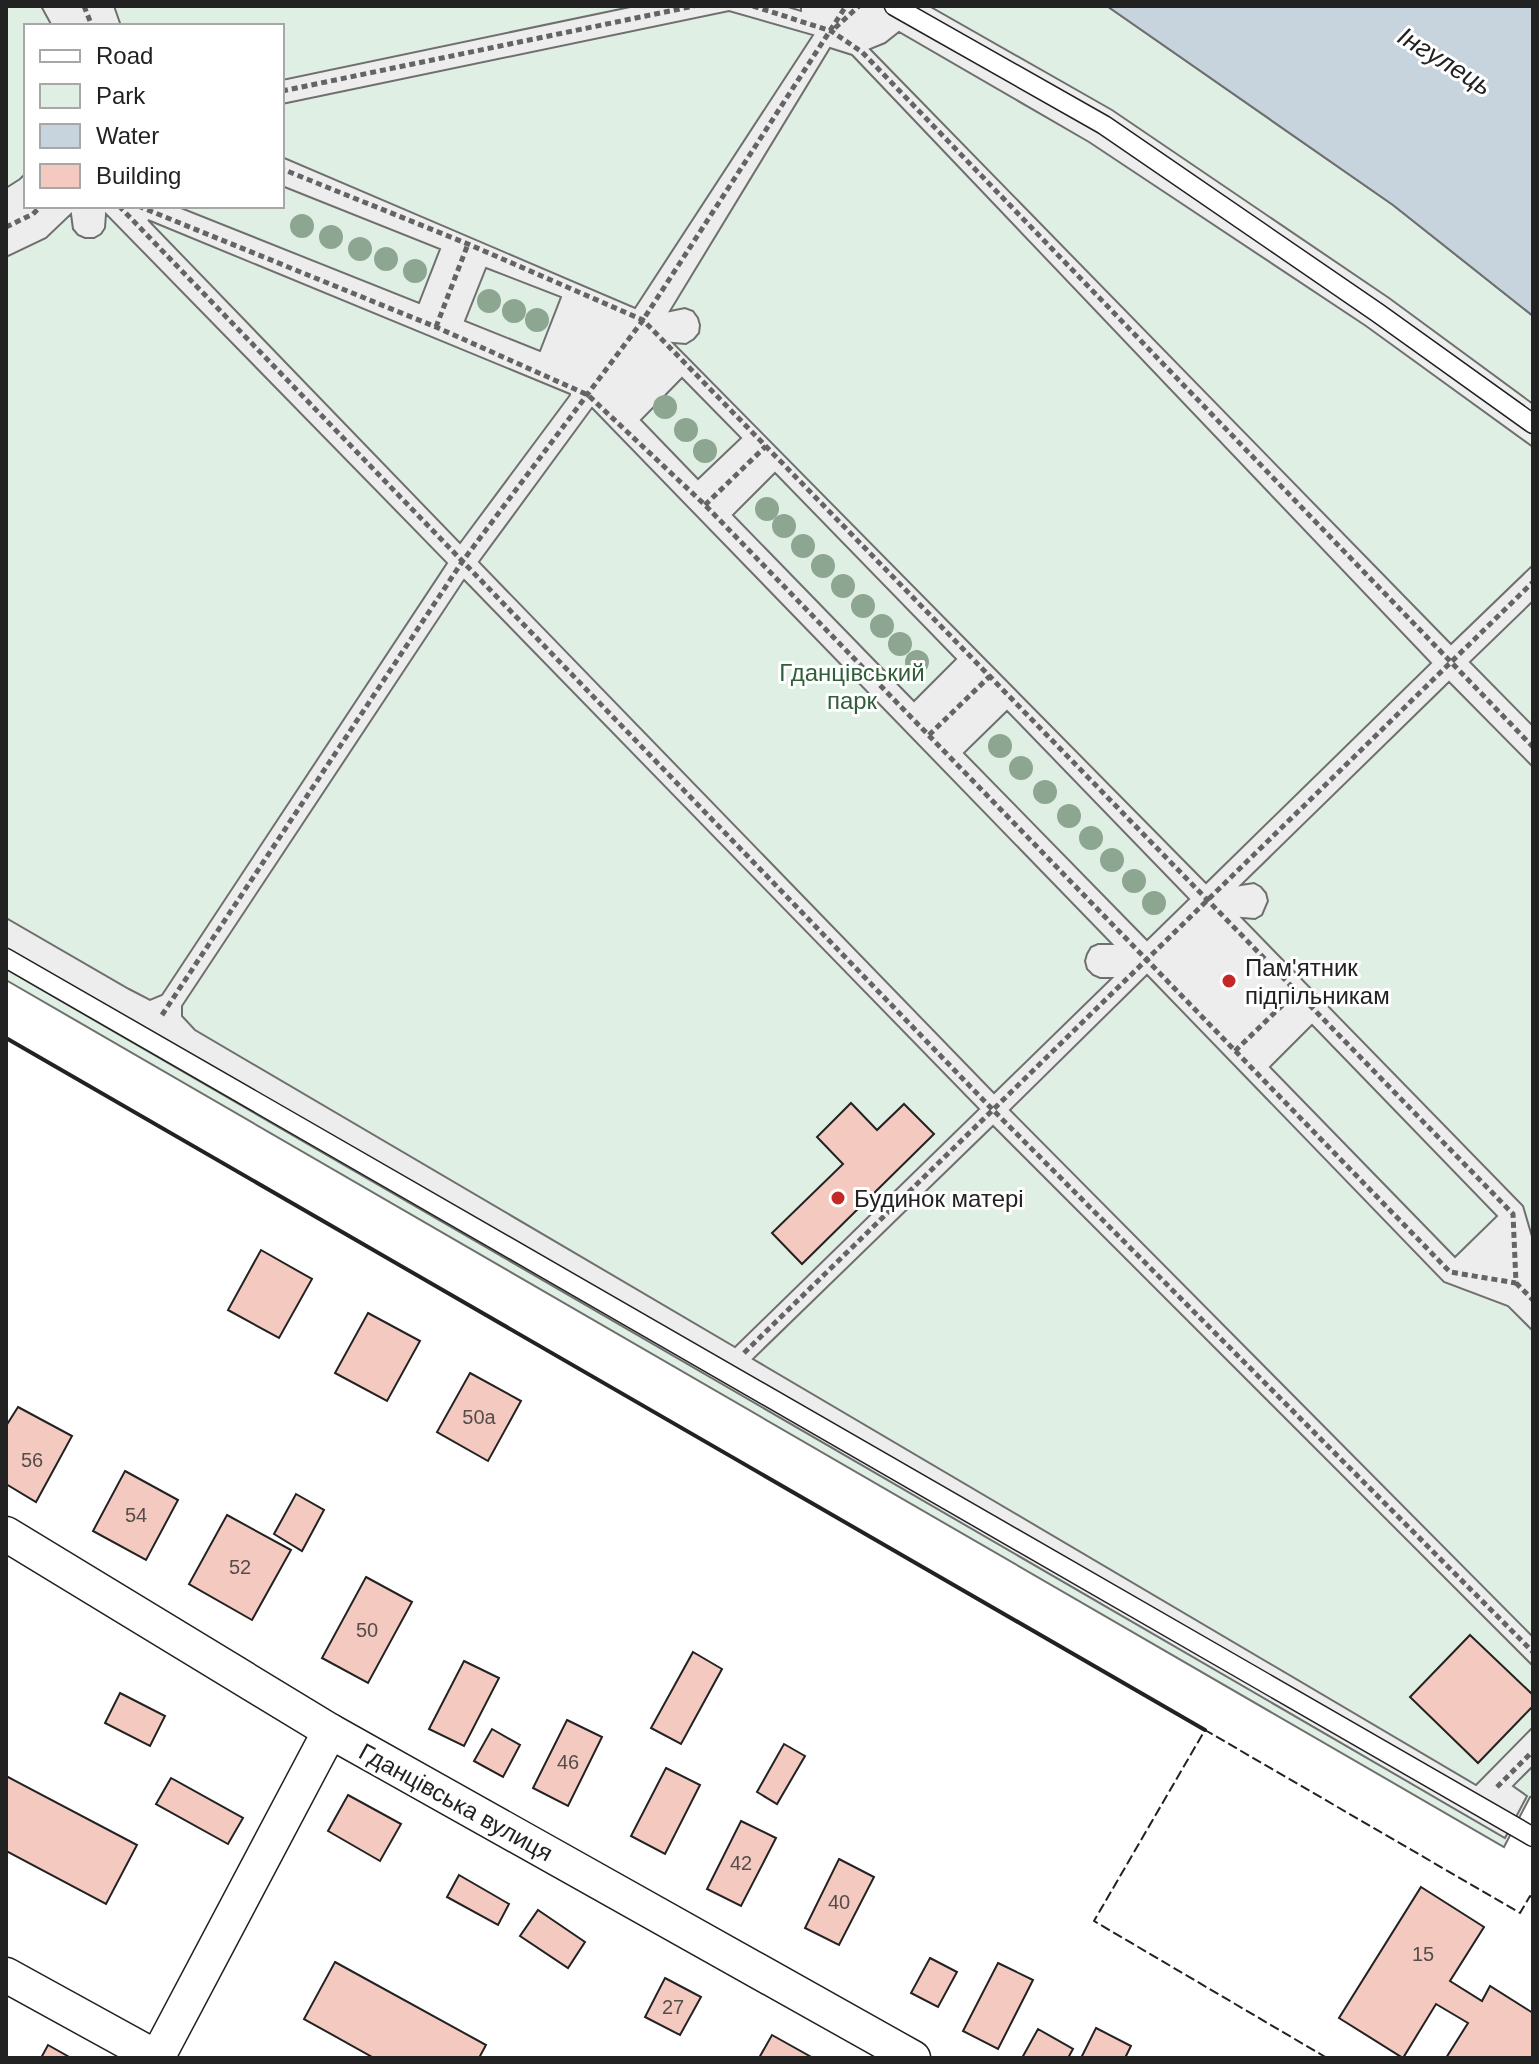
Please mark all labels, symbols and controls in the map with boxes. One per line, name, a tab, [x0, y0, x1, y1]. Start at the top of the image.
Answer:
water label: Інгулець	[1393, 21, 1497, 101]
legend	[24, 24, 284, 208]
text: Road	[96, 42, 153, 69]
text: Park	[96, 82, 146, 109]
text: Water	[96, 122, 159, 149]
text: Building	[96, 162, 181, 189]
park label: Гданцівський парк	[779, 659, 925, 714]
place label: Пам'ятник підпільникам	[1245, 954, 1390, 1009]
marker: Пам'ятник підпільникам	[1220, 972, 1238, 990]
place label: Будинок матері	[854, 1185, 1024, 1212]
marker: Будинок матері	[829, 1189, 847, 1207]
house number: 50а	[462, 1406, 497, 1428]
house number: 56	[21, 1449, 43, 1471]
house number: 54	[125, 1504, 147, 1526]
house number: 52	[229, 1556, 251, 1578]
house number: 50	[356, 1619, 378, 1641]
street label: Гданцівська вулиця	[355, 1738, 557, 1866]
house number: 46	[557, 1751, 579, 1773]
house number: 42	[730, 1852, 752, 1874]
house number: 40	[828, 1891, 850, 1913]
house number: 15	[1412, 1943, 1434, 1965]
house number: 27	[662, 1996, 684, 2018]

